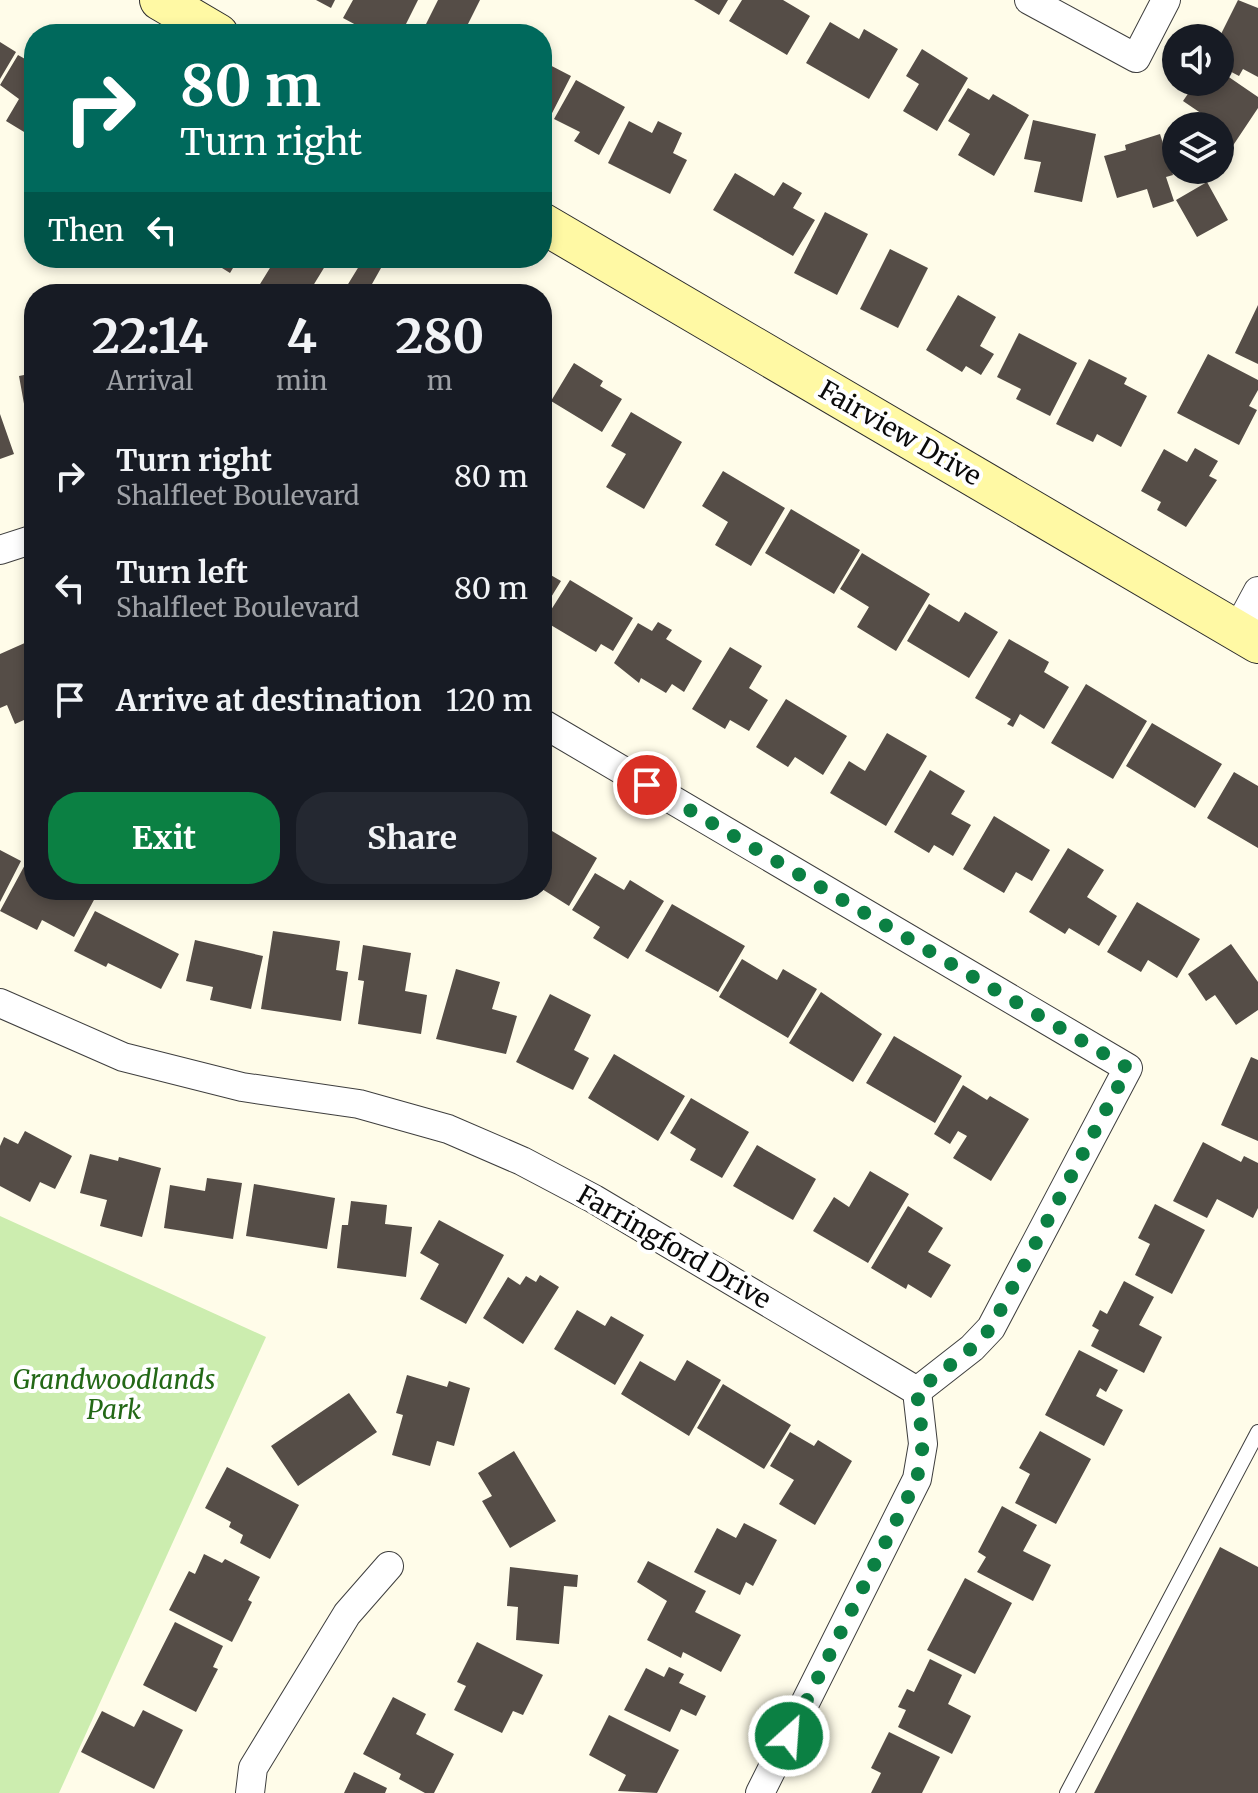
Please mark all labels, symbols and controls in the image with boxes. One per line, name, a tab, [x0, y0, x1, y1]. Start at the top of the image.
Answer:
map controls	[1162, 24, 1234, 184]
button: sound	[1162, 24, 1234, 96]
text: 80 m	[180, 51, 321, 121]
icon: right	[48, 56, 152, 160]
button: layers	[1162, 112, 1234, 184]
text: Turn right	[180, 120, 362, 165]
icon: left	[140, 208, 184, 252]
text: Then	[48, 211, 124, 249]
text: 22:14	[92, 306, 208, 366]
text: 4	[286, 306, 317, 366]
text: 280	[395, 306, 484, 366]
text: Arrival	[107, 364, 193, 397]
text: min	[276, 364, 327, 397]
text: m	[427, 364, 453, 397]
street label: Fairview Drive	[813, 373, 987, 492]
text: Turn right	[116, 441, 272, 479]
icon: right	[48, 454, 92, 498]
text: 80 m	[454, 457, 528, 495]
text: Shalfleet Boulevard	[116, 479, 360, 512]
text: Turn left	[116, 553, 248, 591]
icon: left	[48, 566, 92, 610]
text: 80 m	[454, 569, 528, 607]
text: Shalfleet Boulevard	[116, 591, 360, 624]
icon: arrive	[48, 678, 92, 722]
text: Arrive at destination	[116, 681, 422, 719]
text: 120 m	[446, 681, 532, 719]
pin	[613, 751, 681, 819]
icon: arrive	[625, 763, 669, 807]
button: Exit	[48, 792, 280, 884]
button: Share	[296, 792, 528, 884]
street label: Farringford Drive	[571, 1178, 777, 1315]
park label: Grandwoodlands Park	[13, 1363, 215, 1426]
position arrow	[747, 1694, 831, 1778]

